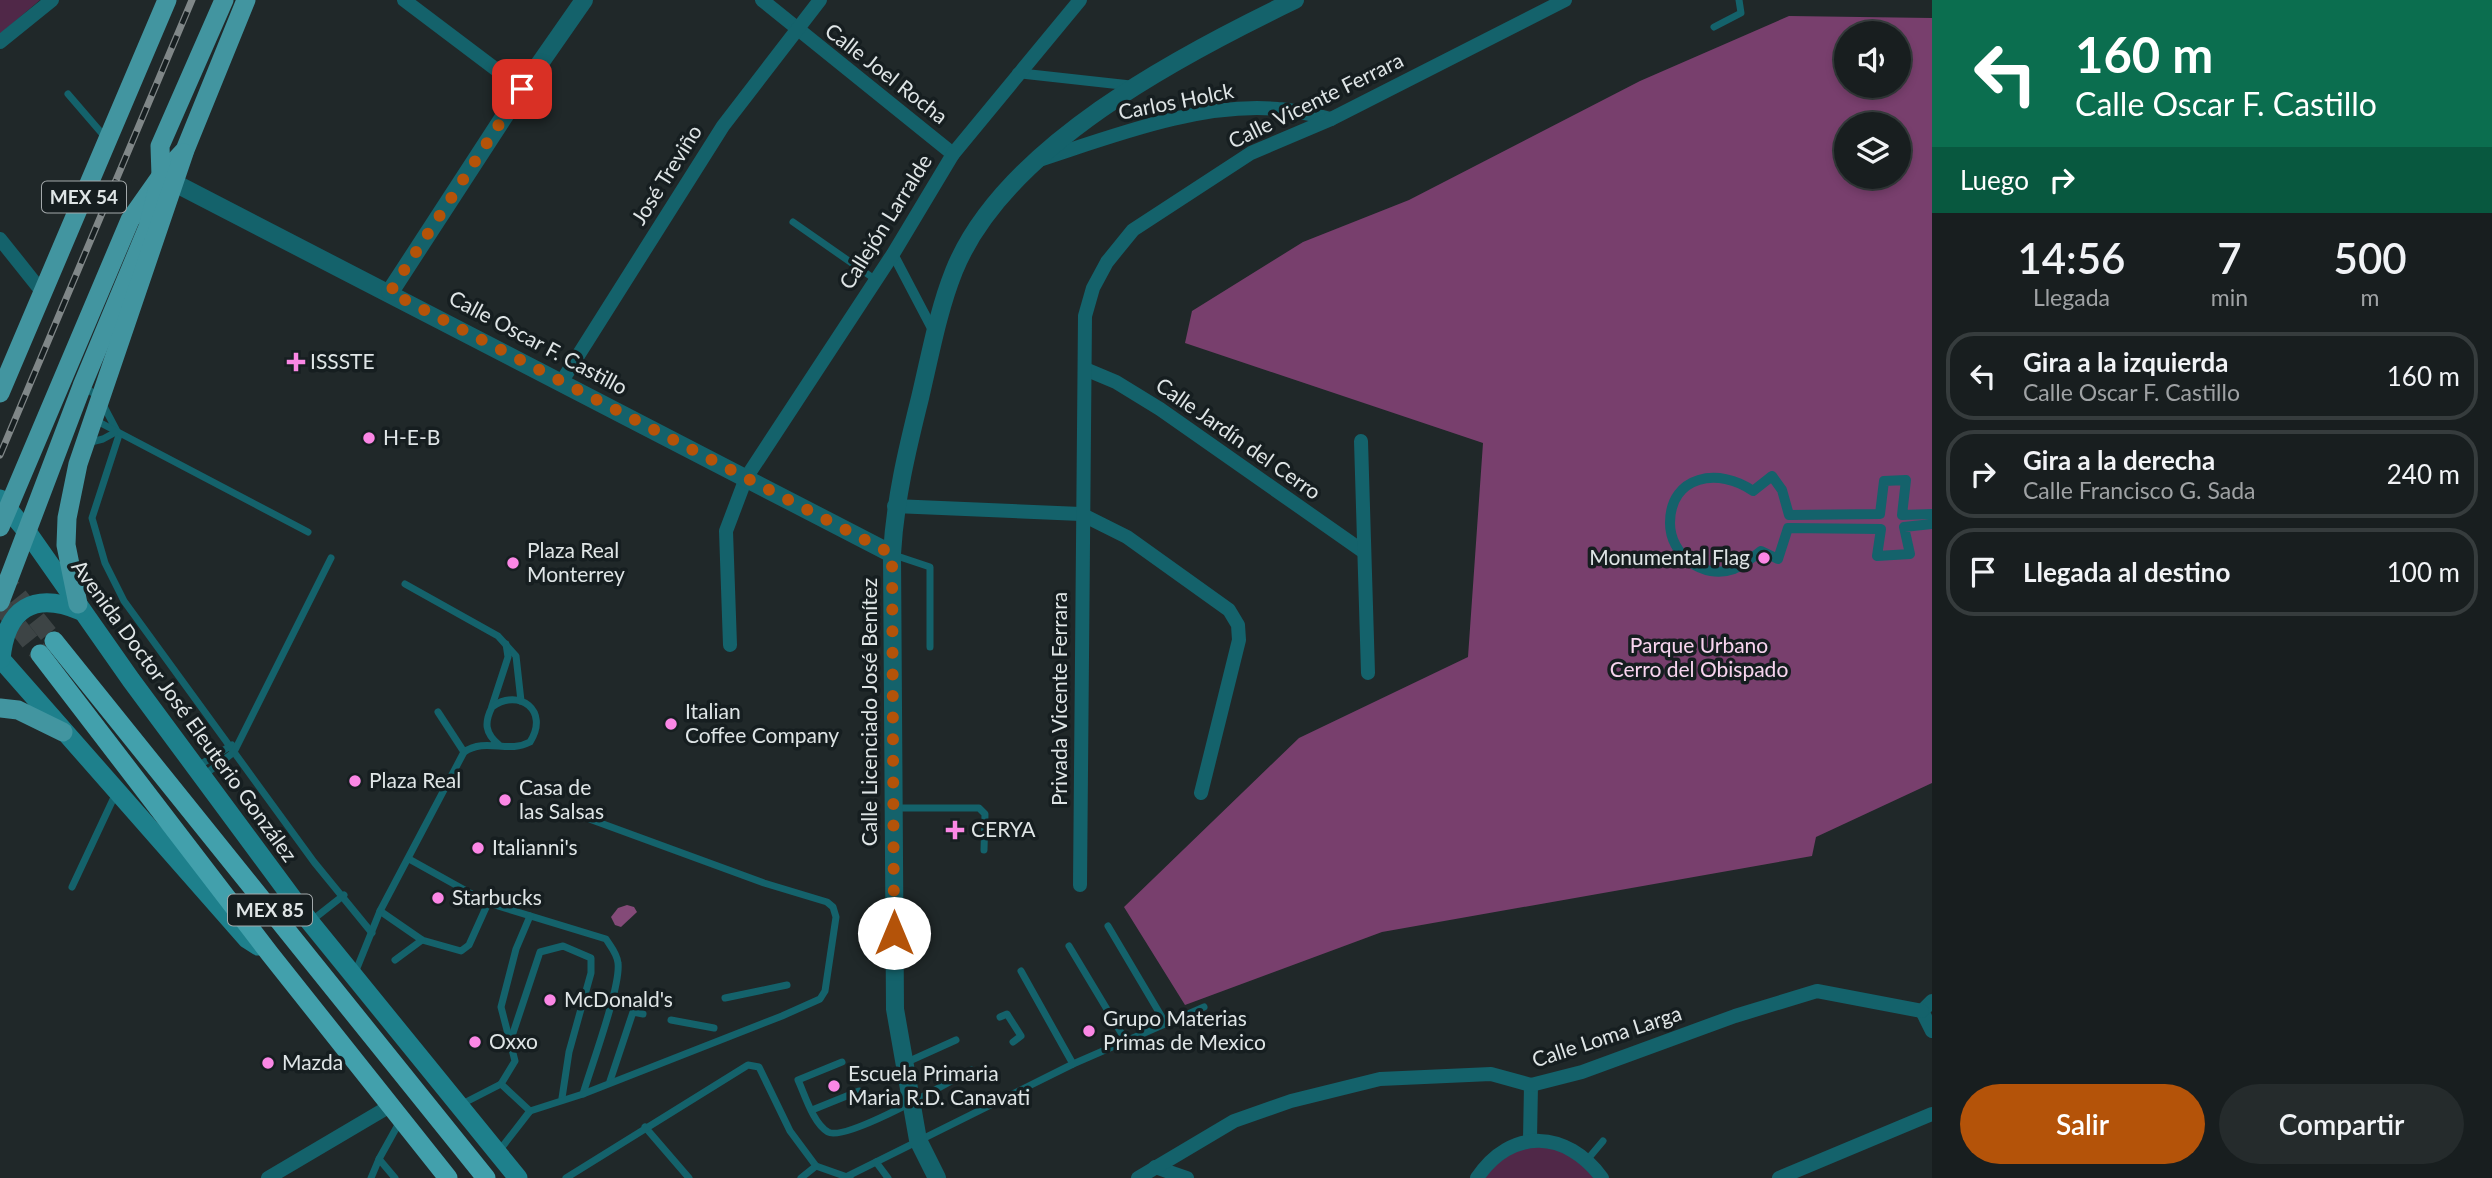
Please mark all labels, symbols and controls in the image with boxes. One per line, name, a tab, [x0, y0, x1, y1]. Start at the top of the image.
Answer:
street label: Calle Joel Rocha	[821, 17, 953, 128]
map controls	[1834, 21, 1911, 189]
button: sound	[1834, 21, 1911, 98]
text: 160 m	[2075, 25, 2213, 83]
icon: left	[1960, 28, 2051, 119]
street label: Calle Vicente Ferrara	[1224, 46, 1407, 153]
pin	[492, 59, 552, 119]
icon: arrive	[503, 70, 541, 108]
street label: Carlos Holck	[1116, 77, 1236, 124]
text: Calle Oscar F. Castillo	[2075, 84, 2377, 123]
button: layers	[1834, 112, 1911, 189]
street label: José Treviño	[625, 120, 706, 229]
street label: Callejón Larralde	[833, 149, 936, 293]
icon: right	[2043, 161, 2081, 199]
text: Luego	[1960, 164, 2029, 196]
road number: MEX 54	[42, 182, 126, 212]
text: 14:56	[2017, 233, 2125, 283]
text: 7	[2217, 233, 2242, 283]
text: 500	[2334, 233, 2407, 283]
text: Llegada	[2033, 283, 2110, 311]
text: min	[2211, 283, 2248, 311]
text: m	[2361, 283, 2380, 311]
street label: Calle Oscar F. Castillo	[445, 284, 632, 399]
text: Gira a la izquierda	[2023, 346, 2229, 378]
place label: ISSSTE	[310, 348, 375, 373]
marker: ISSSTE	[288, 354, 304, 370]
icon: left	[1964, 357, 2002, 395]
text: 160 m	[2387, 360, 2460, 392]
street label: Calle Jardín del Cerro	[1152, 372, 1326, 504]
text: Calle Oscar F. Castillo	[2023, 378, 2240, 406]
place label: H-E-B	[383, 424, 440, 449]
marker: H-E-B	[361, 430, 377, 446]
text: Gira a la derecha	[2023, 444, 2215, 476]
icon: right	[1964, 455, 2002, 493]
text: 240 m	[2387, 458, 2460, 490]
text: Calle Francisco G. Sada	[2023, 476, 2256, 504]
place label: Plaza Real Monterrey	[527, 537, 625, 586]
place label: Monumental Flag	[1589, 544, 1750, 569]
marker: Monumental Flag	[1756, 550, 1772, 566]
icon: arrive	[1964, 553, 2002, 591]
street label: Avenida Doctor José Eleuterio González	[67, 554, 303, 866]
marker: Plaza Real Monterrey	[505, 555, 521, 571]
text: Llegada al destino	[2023, 556, 2230, 588]
text: 100 m	[2387, 556, 2460, 588]
street label: Calle Licenciado José Benítez	[856, 578, 881, 846]
street label: Privada Vicente Ferrara	[1046, 592, 1071, 806]
park label: Parque Urbano Cerro del Obispado	[1610, 632, 1788, 681]
place label: Italian Coffee Company	[685, 698, 839, 747]
marker: Italian Coffee Company	[663, 716, 679, 732]
place label: Plaza Real	[369, 767, 461, 792]
marker: Plaza Real	[347, 773, 363, 789]
place label: Casa de las Salsas	[519, 774, 604, 823]
marker: Casa de las Salsas	[497, 792, 513, 808]
place label: CERYA	[971, 816, 1036, 841]
marker: CERYA	[945, 820, 965, 840]
place label: Italianni's	[492, 834, 578, 859]
marker: Italianni's	[470, 840, 486, 856]
place label: Starbucks	[452, 884, 542, 909]
marker: Starbucks	[430, 890, 446, 906]
road number: MEX 85	[228, 894, 312, 926]
position arrow	[857, 896, 931, 970]
place label: McDonald's	[564, 986, 673, 1011]
marker: McDonald's	[542, 992, 558, 1008]
street label: Calle Loma Larga	[1529, 1000, 1685, 1072]
place label: Grupo Materias Primas de Mexico	[1103, 1005, 1266, 1054]
marker: Grupo Materias Primas de Mexico	[1081, 1023, 1097, 1039]
place label: Oxxo	[489, 1028, 538, 1053]
marker: Oxxo	[467, 1034, 483, 1050]
place label: Mazda	[282, 1049, 343, 1074]
marker: Mazda	[260, 1055, 276, 1071]
place label: Escuela Primaria Maria R.D. Canavati	[848, 1060, 1030, 1109]
marker: Escuela Primaria Maria R.D. Canavati	[826, 1078, 842, 1094]
button: Salir	[1960, 1084, 2205, 1164]
button: Compartir	[2219, 1084, 2464, 1164]

